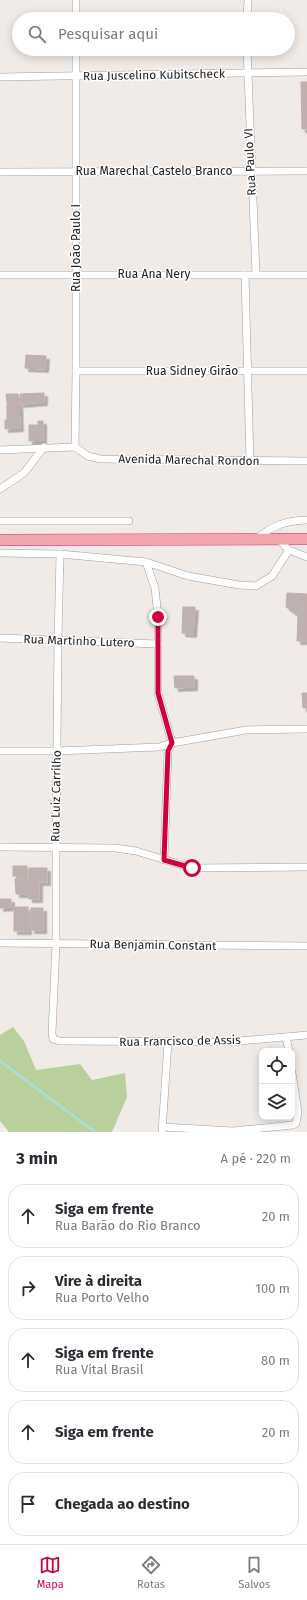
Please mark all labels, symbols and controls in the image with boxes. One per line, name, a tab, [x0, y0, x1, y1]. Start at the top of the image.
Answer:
search box	[12, 12, 295, 56]
icon: search	[26, 23, 48, 45]
text: Pesquisar aqui	[58, 25, 158, 43]
street label: Rua Juscelino Kubitscheck	[83, 67, 226, 83]
street label: Rua Paulo VI	[241, 128, 259, 196]
street label: Rua Marechal Castelo Branco	[75, 164, 233, 178]
street label: Rua João Paulo I	[69, 204, 83, 292]
street label: Rua Ana Nery	[118, 267, 191, 281]
street label: Rua Sidney Girão	[146, 364, 238, 378]
street label: Avenida Marechal Rondon	[118, 452, 260, 468]
route end	[149, 608, 167, 626]
street label: Rua Martinho Lutero	[23, 632, 135, 650]
street label: Rua Luiz Carrilho	[48, 750, 64, 842]
route start	[183, 859, 201, 877]
street label: Rua Benjamin Constant	[89, 937, 217, 953]
street label: Rua Francisco de Assis	[119, 1033, 241, 1049]
map controls	[259, 1048, 295, 1120]
button: locate	[259, 1048, 295, 1084]
button: layers	[259, 1084, 295, 1120]
text: 3 min	[16, 1148, 58, 1169]
text: A pé · 220 m	[221, 1151, 291, 1166]
text: Siga em frente	[55, 1200, 154, 1218]
icon: ahead	[17, 1205, 39, 1227]
text: 20 m	[262, 1209, 290, 1224]
text: Rua Barão do Rio Branco	[55, 1218, 201, 1233]
text: Vire à direita	[55, 1272, 142, 1290]
icon: right	[17, 1277, 39, 1299]
text: 100 m	[255, 1281, 290, 1296]
text: Rua Porto Velho	[55, 1290, 149, 1305]
text: Siga em frente	[55, 1344, 154, 1362]
icon: ahead	[17, 1349, 39, 1371]
text: 80 m	[261, 1353, 290, 1368]
text: Rua Vital Brasil	[55, 1362, 144, 1377]
icon: ahead	[17, 1421, 39, 1443]
text: Siga em frente	[55, 1423, 154, 1441]
text: 20 m	[262, 1425, 290, 1440]
icon: arrive	[17, 1493, 39, 1515]
text: Chegada ao destino	[55, 1495, 190, 1513]
tab: Mapa	[37, 1554, 64, 1591]
tab: Rotas	[137, 1554, 165, 1591]
tab: Salvos	[238, 1554, 270, 1591]

